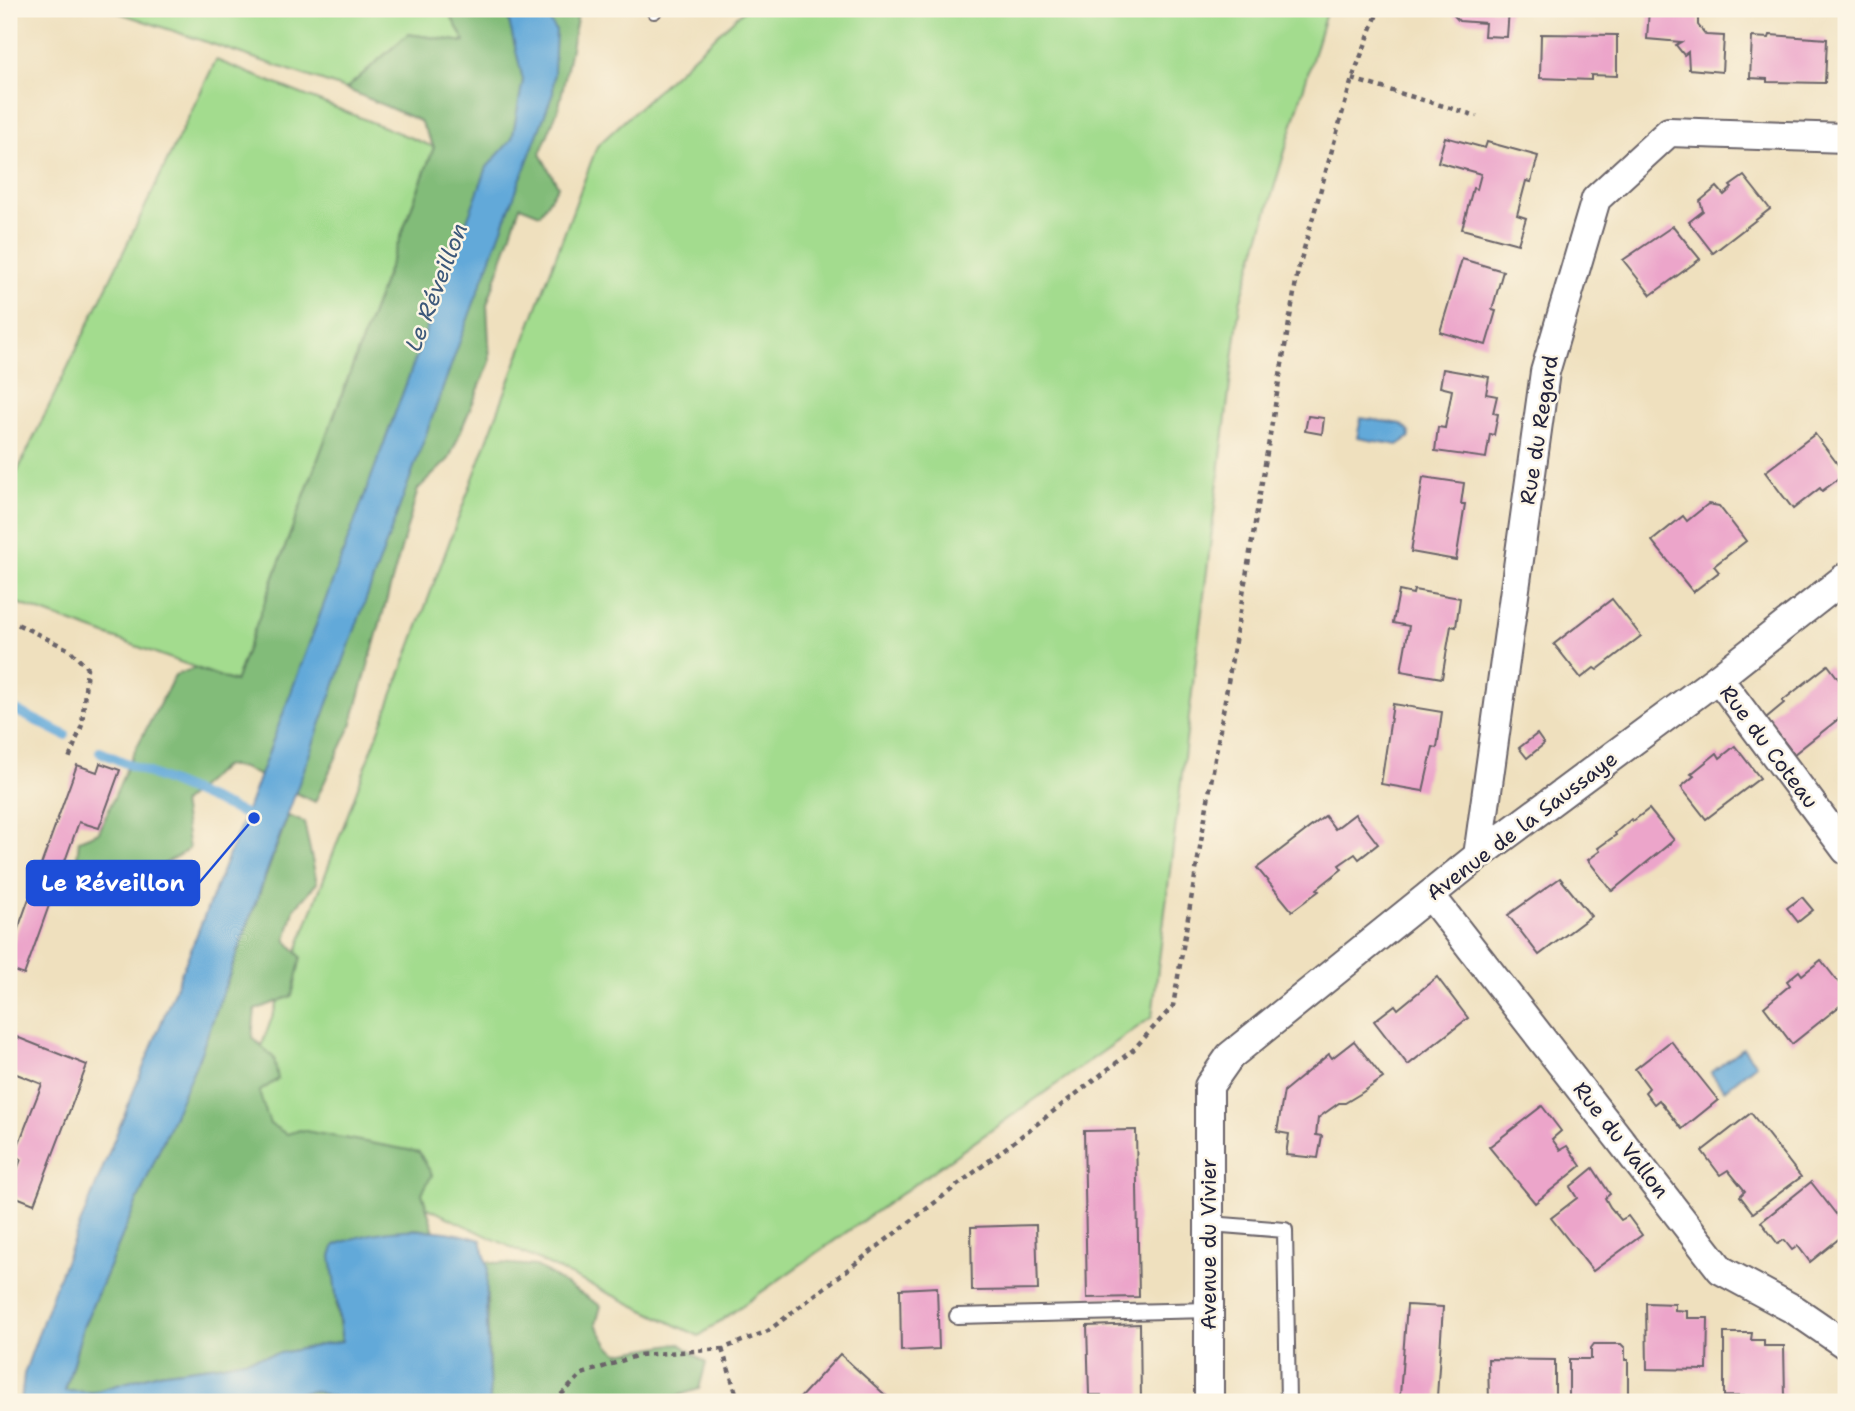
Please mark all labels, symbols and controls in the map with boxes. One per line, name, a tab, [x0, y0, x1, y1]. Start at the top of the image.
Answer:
water label: Le Réveillon	[398, 219, 474, 355]
street label: Rue du Regard	[1513, 353, 1565, 507]
street label: Rue du Coteau	[1713, 680, 1825, 814]
street label: Avenue de la Saussaye	[1421, 745, 1623, 907]
callout: Le Réveillon	[27, 861, 199, 905]
text: Le Réveillon	[41, 868, 185, 898]
street label: Rue du Vallon	[1567, 1076, 1675, 1204]
street label: Avenue du Vivier	[1195, 1158, 1223, 1330]

